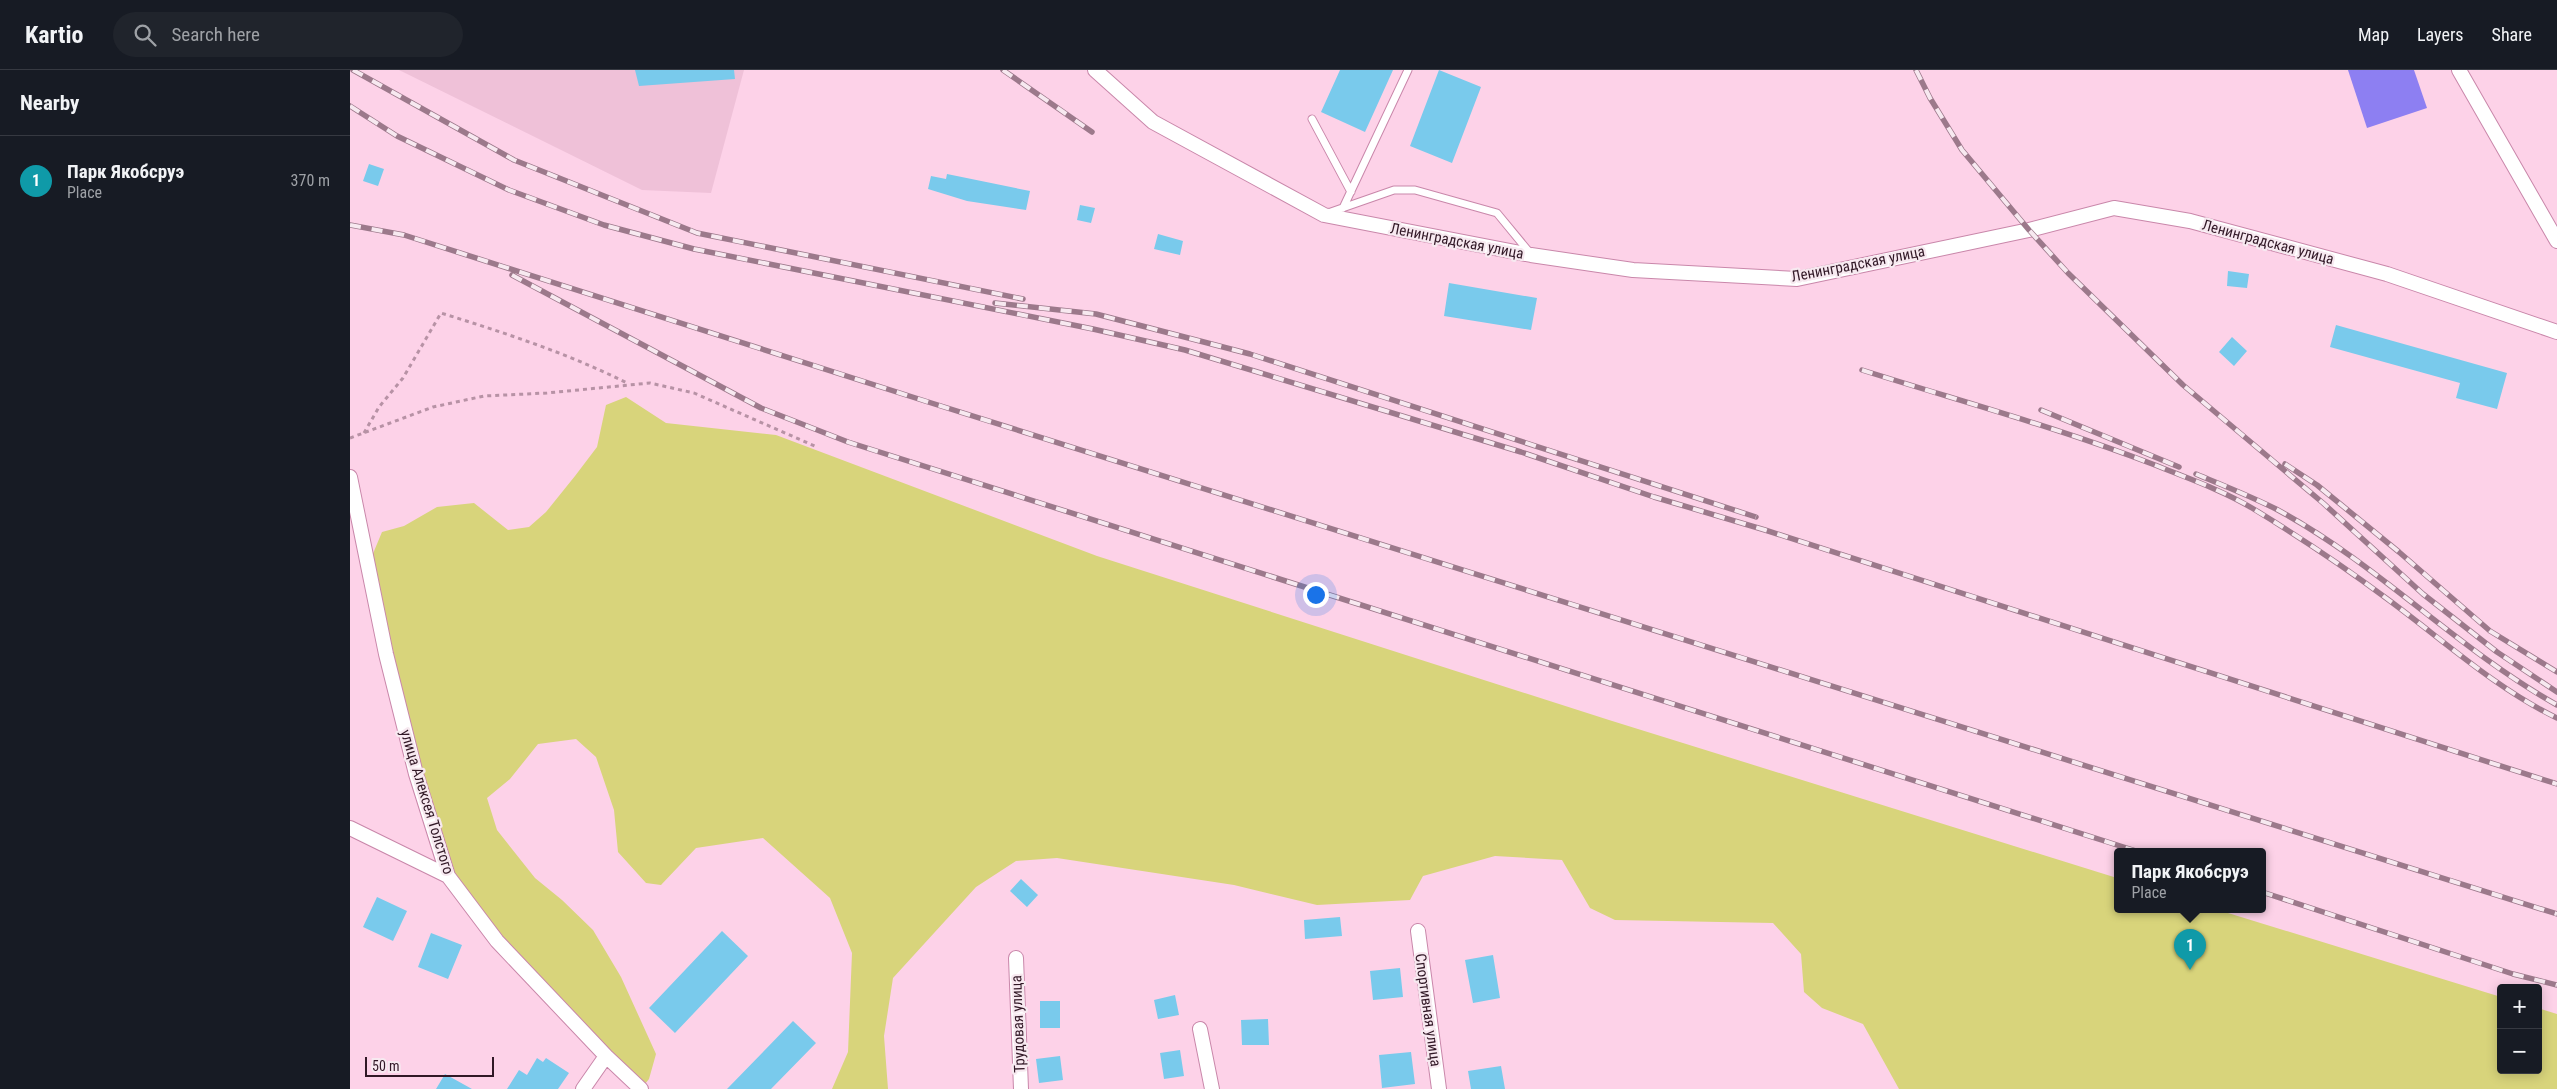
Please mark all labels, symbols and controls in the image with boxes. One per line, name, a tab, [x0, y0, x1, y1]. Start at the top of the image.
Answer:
search box	[113, 12, 463, 57]
text: Kartio	[25, 21, 83, 49]
icon: search	[131, 21, 159, 49]
text: Search here	[171, 23, 260, 46]
text: Map	[2358, 24, 2389, 45]
text: Layers	[2417, 24, 2464, 45]
text: Share	[2492, 24, 2532, 45]
text: Nearby	[20, 91, 79, 115]
text: Парк Якобсруэ	[67, 160, 184, 183]
text: 1	[32, 171, 40, 190]
text: 370 m	[291, 171, 330, 190]
text: Place	[67, 183, 102, 202]
street label: Ленинградская улица	[2200, 216, 2336, 268]
street label: Ленинградская улица	[1389, 219, 1525, 263]
street label: Ленинградская улица	[1790, 242, 1926, 286]
your location	[1303, 582, 1329, 608]
street label: улица Алексея Толстого	[396, 728, 458, 876]
popup	[2114, 848, 2266, 913]
text: Парк Якобсруэ	[2131, 860, 2249, 883]
text: Place	[2131, 883, 2167, 902]
pin: 1	[2174, 929, 2206, 970]
street label: Спортивная улица	[1411, 952, 1445, 1068]
street label: Трудовая улица	[1007, 975, 1029, 1073]
map controls	[2497, 984, 2542, 1074]
button: +	[2497, 984, 2542, 1029]
button: −	[2497, 1029, 2542, 1074]
scale bar	[365, 1054, 494, 1077]
text: 50 m	[372, 1058, 400, 1074]

